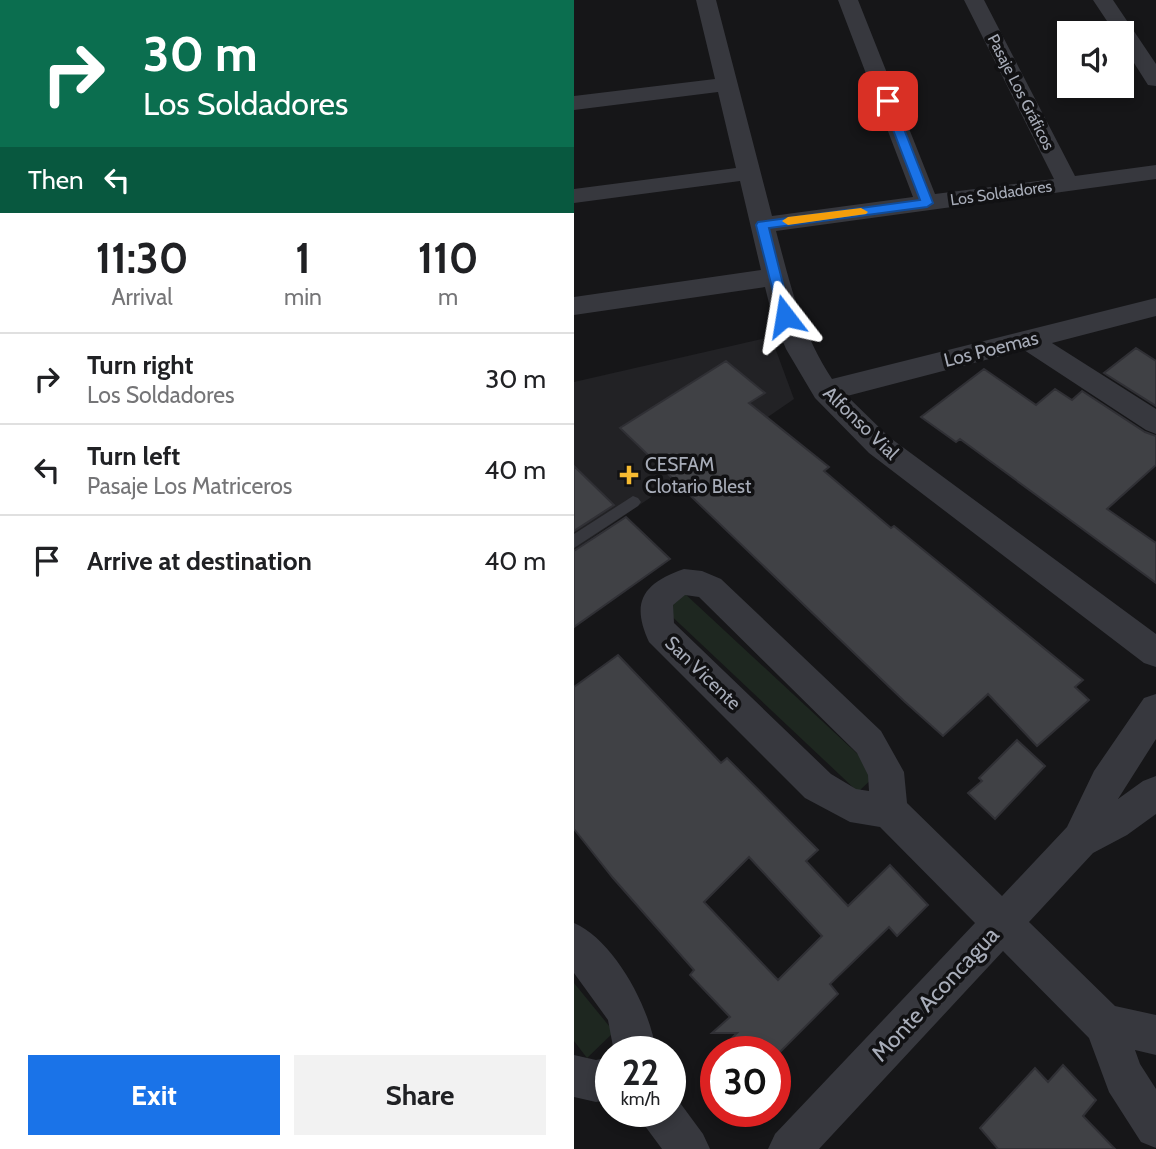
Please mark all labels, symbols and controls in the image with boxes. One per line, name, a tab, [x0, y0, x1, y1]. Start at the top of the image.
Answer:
map controls	[1057, 21, 1134, 98]
button: sound	[1057, 21, 1134, 98]
text: 30 m	[143, 24, 258, 83]
icon: right	[28, 28, 119, 119]
street label: Pasaje Los Gráficos	[984, 31, 1059, 153]
pin	[858, 71, 918, 131]
icon: arrive	[869, 82, 907, 120]
text: Los Soldadores	[143, 84, 348, 123]
icon: left	[98, 161, 136, 199]
text: Then	[28, 164, 84, 196]
street label: Los Soldadores	[949, 176, 1054, 210]
text: 11:30	[96, 232, 188, 284]
text: 1	[295, 232, 311, 284]
text: 110	[418, 232, 478, 284]
position arrow	[748, 279, 822, 353]
text: Arrival	[111, 283, 173, 311]
text: min	[284, 283, 322, 311]
text: m	[438, 283, 458, 311]
street label: Los Poemas	[941, 326, 1041, 372]
text: Turn right	[87, 349, 193, 381]
icon: right	[28, 360, 66, 398]
text: 30 m	[485, 363, 546, 395]
text: Los Soldadores	[87, 381, 235, 409]
street label: Alfonso Vial	[819, 381, 904, 465]
text: Turn left	[87, 440, 180, 472]
icon: left	[28, 451, 66, 489]
place label: CESFAM Clotario Blest	[645, 453, 752, 498]
text: 40 m	[484, 454, 546, 486]
marker: CESFAM Clotario Blest	[619, 465, 639, 485]
text: Pasaje Los Matriceros	[87, 472, 292, 500]
icon: arrive	[28, 542, 66, 580]
text: Arrive at destination	[87, 545, 312, 577]
text: 40 m	[484, 545, 546, 577]
street label: San Vicente	[660, 631, 746, 715]
street label: Monte Aconcagua	[865, 921, 1005, 1067]
speed limit sign: 30	[700, 1036, 791, 1127]
text: 22	[622, 1051, 659, 1094]
button: Exit	[28, 1055, 280, 1135]
button: Share	[294, 1055, 546, 1135]
text: km/h	[621, 1088, 660, 1110]

